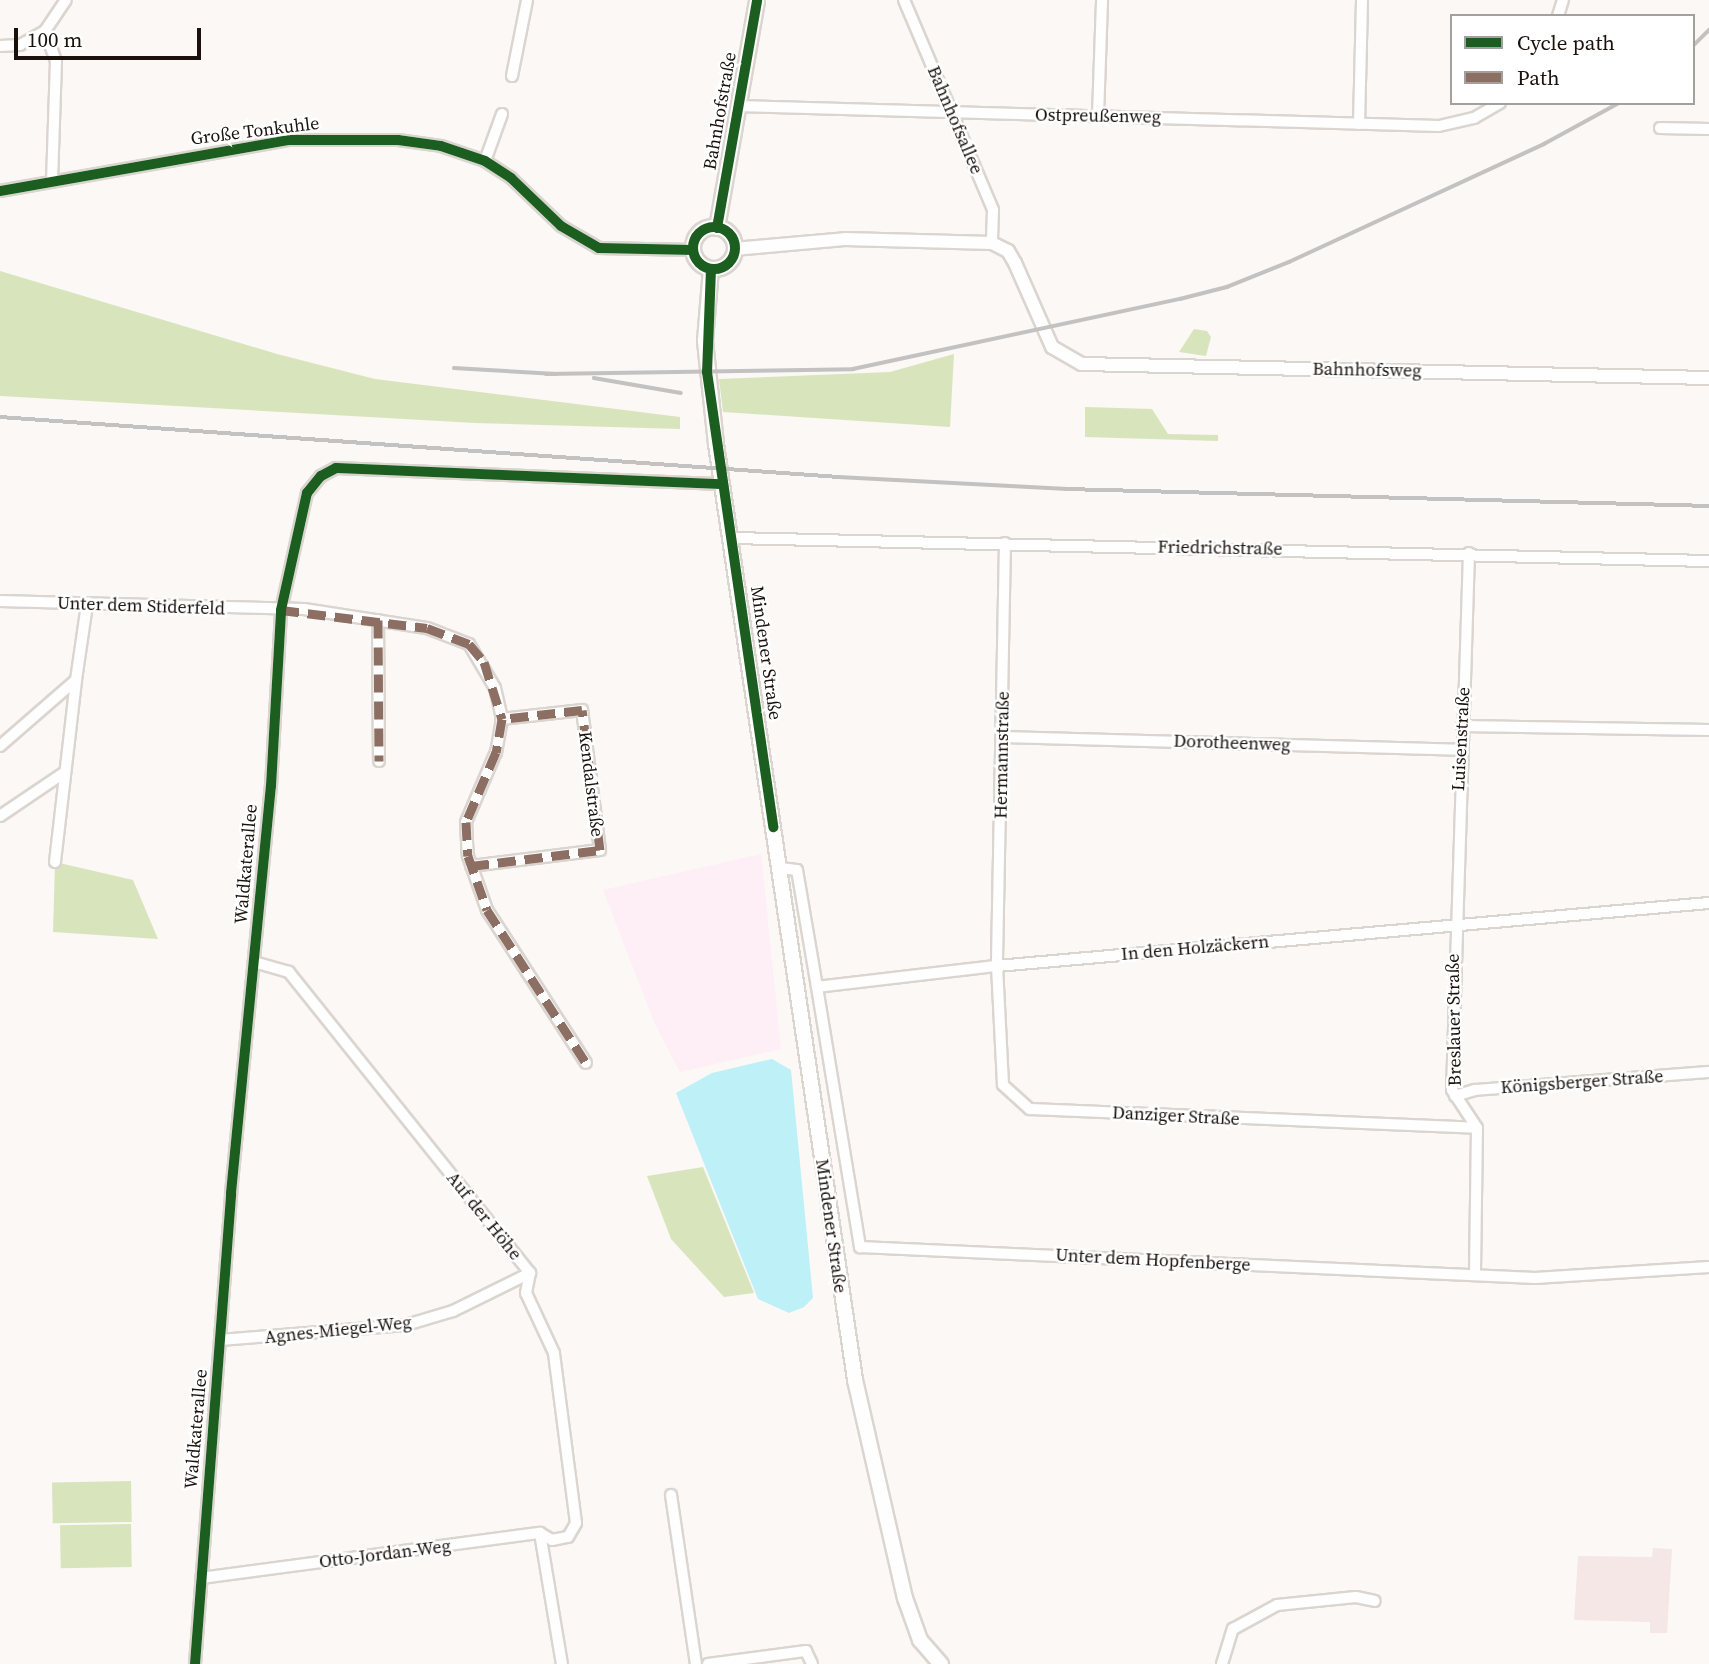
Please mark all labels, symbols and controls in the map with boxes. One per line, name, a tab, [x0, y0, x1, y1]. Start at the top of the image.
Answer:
scale bar	[18, 14, 205, 58]
legend	[1450, 14, 1695, 105]
text: 100 m	[27, 25, 82, 54]
text: Cycle path	[1517, 28, 1615, 57]
street label: Bahnhofstraße	[699, 50, 741, 172]
street label: Bahnhofsallee	[923, 63, 987, 177]
text: Path	[1517, 63, 1560, 92]
street label: Ostpreußenweg	[1035, 104, 1161, 128]
street label: Große Tonkuhle	[189, 112, 321, 150]
street label: Bahnhofsweg	[1312, 358, 1422, 382]
street label: Friedrichstraße	[1157, 536, 1283, 560]
street label: Mindener Straße	[746, 585, 786, 721]
street label: Unter dem Stiderfeld	[57, 592, 225, 620]
street label: Luisenstraße	[1447, 686, 1475, 792]
street label: Hermannstraße	[990, 691, 1014, 819]
street label: Kendalstraße	[574, 730, 608, 838]
street label: Dorotheenweg	[1173, 730, 1291, 756]
street label: Waldkaterallee	[230, 803, 262, 925]
street label: In den Holzäckern	[1120, 931, 1270, 965]
street label: Breslauer Straße	[1442, 954, 1466, 1086]
street label: Königsberger Straße	[1500, 1066, 1664, 1098]
street label: Danziger Straße	[1112, 1102, 1240, 1130]
street label: Mindener Straße	[811, 1158, 851, 1294]
street label: Auf der Höhe	[442, 1167, 526, 1265]
street label: Unter dem Hopfenberge	[1055, 1244, 1251, 1276]
street label: Agnes-Miegel-Weg	[263, 1312, 413, 1348]
street label: Waldkaterallee	[180, 1368, 212, 1490]
street label: Otto-Jordan-Weg	[318, 1535, 452, 1573]

